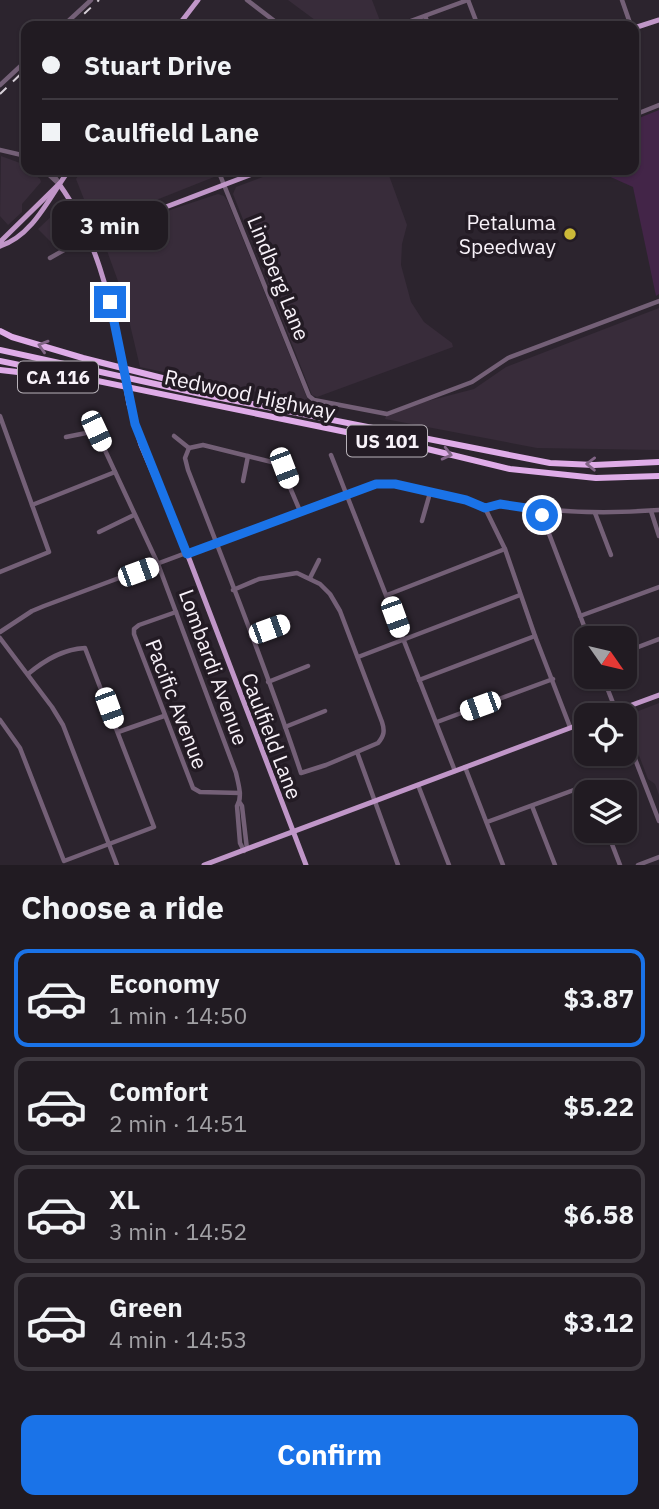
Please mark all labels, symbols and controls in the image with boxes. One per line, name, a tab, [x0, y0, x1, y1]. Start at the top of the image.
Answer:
text: Stuart Drive	[84, 48, 232, 82]
text: Caulfield Lane	[84, 115, 259, 149]
callout: 3 min	[52, 201, 168, 250]
place label: Petaluma Speedway	[459, 208, 557, 260]
text: 3 min	[80, 210, 140, 240]
street label: Lindberg Lane	[241, 212, 317, 344]
marker: Petaluma Speedway	[562, 226, 578, 242]
route end	[94, 286, 126, 318]
one-way arrow	[37, 339, 49, 354]
road number: CA 116	[18, 362, 98, 392]
street label: Redwood Highway	[162, 362, 339, 426]
car	[78, 408, 115, 454]
road number: US 101	[347, 426, 427, 456]
car	[267, 445, 302, 491]
one-way arrow	[441, 446, 453, 460]
one-way arrow	[585, 457, 596, 472]
route start	[526, 499, 558, 531]
car	[115, 555, 162, 589]
street label: Lombardi Avenue	[173, 585, 255, 749]
car	[378, 594, 413, 640]
car	[246, 612, 293, 646]
north arrow	[574, 626, 637, 690]
map controls	[574, 626, 637, 843]
street label: Pacific Avenue	[139, 635, 215, 773]
street label: Caulfield Lane	[235, 669, 309, 803]
car	[92, 685, 127, 731]
car	[457, 689, 504, 723]
button: locate	[574, 703, 637, 766]
button: layers	[574, 780, 637, 843]
text: Choose a ride	[21, 886, 224, 928]
text: Economy	[109, 966, 220, 1000]
icon: car	[25, 967, 88, 1030]
text: $3.87	[564, 981, 634, 1015]
text: 1 min · 14:50	[109, 1000, 247, 1030]
text: Comfort	[109, 1074, 208, 1108]
icon: car	[25, 1075, 88, 1138]
text: $5.22	[564, 1089, 634, 1123]
text: 2 min · 14:51	[109, 1108, 247, 1138]
text: XL	[109, 1182, 140, 1216]
icon: car	[25, 1183, 88, 1246]
text: $6.58	[564, 1197, 634, 1231]
text: 3 min · 14:52	[109, 1216, 247, 1246]
text: Green	[109, 1290, 183, 1324]
icon: car	[25, 1291, 88, 1354]
text: $3.12	[564, 1305, 634, 1339]
text: 4 min · 14:53	[109, 1324, 247, 1354]
button: Confirm	[21, 1415, 638, 1495]

